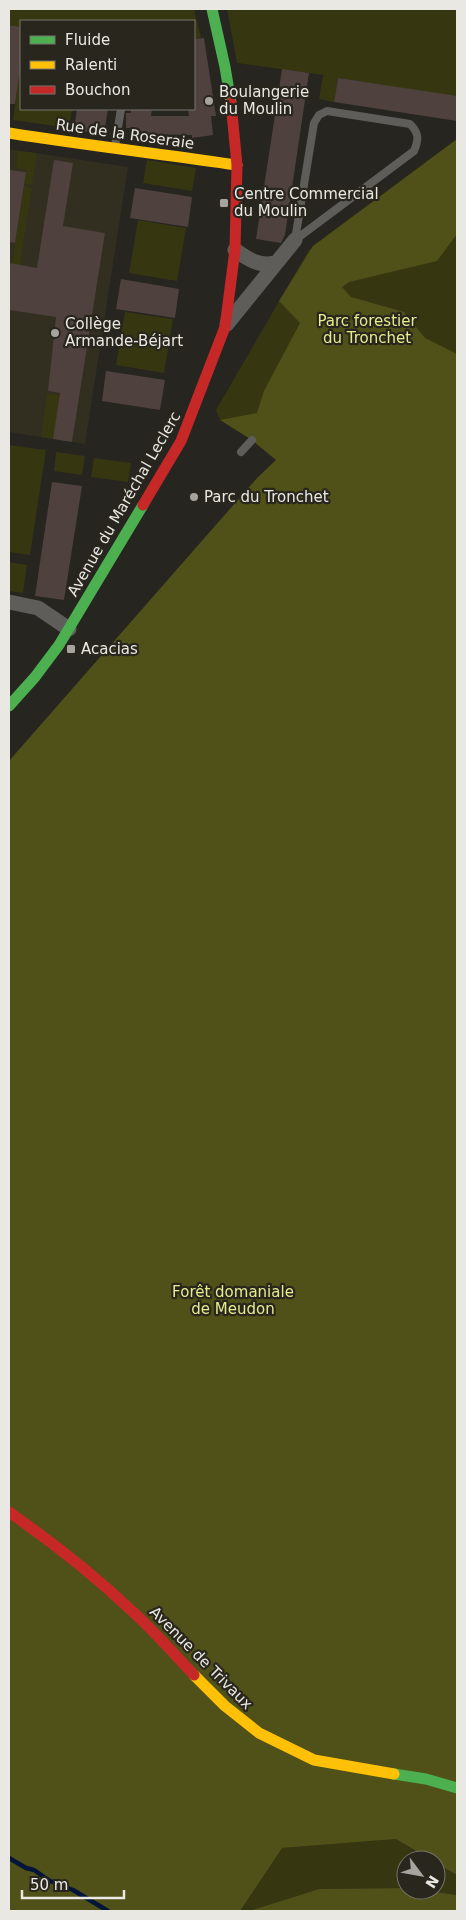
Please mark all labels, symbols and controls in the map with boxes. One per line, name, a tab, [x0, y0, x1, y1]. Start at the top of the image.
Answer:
legend	[20, 20, 195, 110]
text: Fluide	[65, 31, 110, 49]
text: Ralenti	[65, 56, 117, 74]
text: Bouchon	[65, 81, 130, 99]
place label: Boulangerie du Moulin	[219, 83, 309, 118]
marker: Boulangerie du Moulin	[203, 95, 215, 107]
street label: Rue de la Roseraie	[55, 115, 195, 153]
place label: Centre Commercial du Moulin	[234, 185, 379, 220]
marker: Centre Commercial du Moulin	[218, 197, 230, 209]
park label: Parc forestier du Tronchet	[317, 312, 417, 347]
place label: Collège Armande-Béjart	[65, 315, 183, 350]
marker: Collège Armande-Béjart	[49, 327, 61, 339]
street label: Avenue du Maréchal Leclerc	[64, 408, 184, 600]
place label: Parc du Tronchet	[204, 488, 329, 506]
marker: Parc du Tronchet	[188, 491, 200, 503]
place label: Acacias	[81, 640, 138, 658]
marker: Acacias	[65, 643, 77, 655]
park label: Forêt domaniale de Meudon	[172, 1283, 294, 1318]
street label: Avenue de Trivaux	[146, 1603, 256, 1713]
north arrow	[396, 1850, 446, 1900]
scale bar	[22, 1868, 125, 1900]
text: N	[422, 1873, 442, 1891]
text: 50 m	[30, 1876, 68, 1894]

